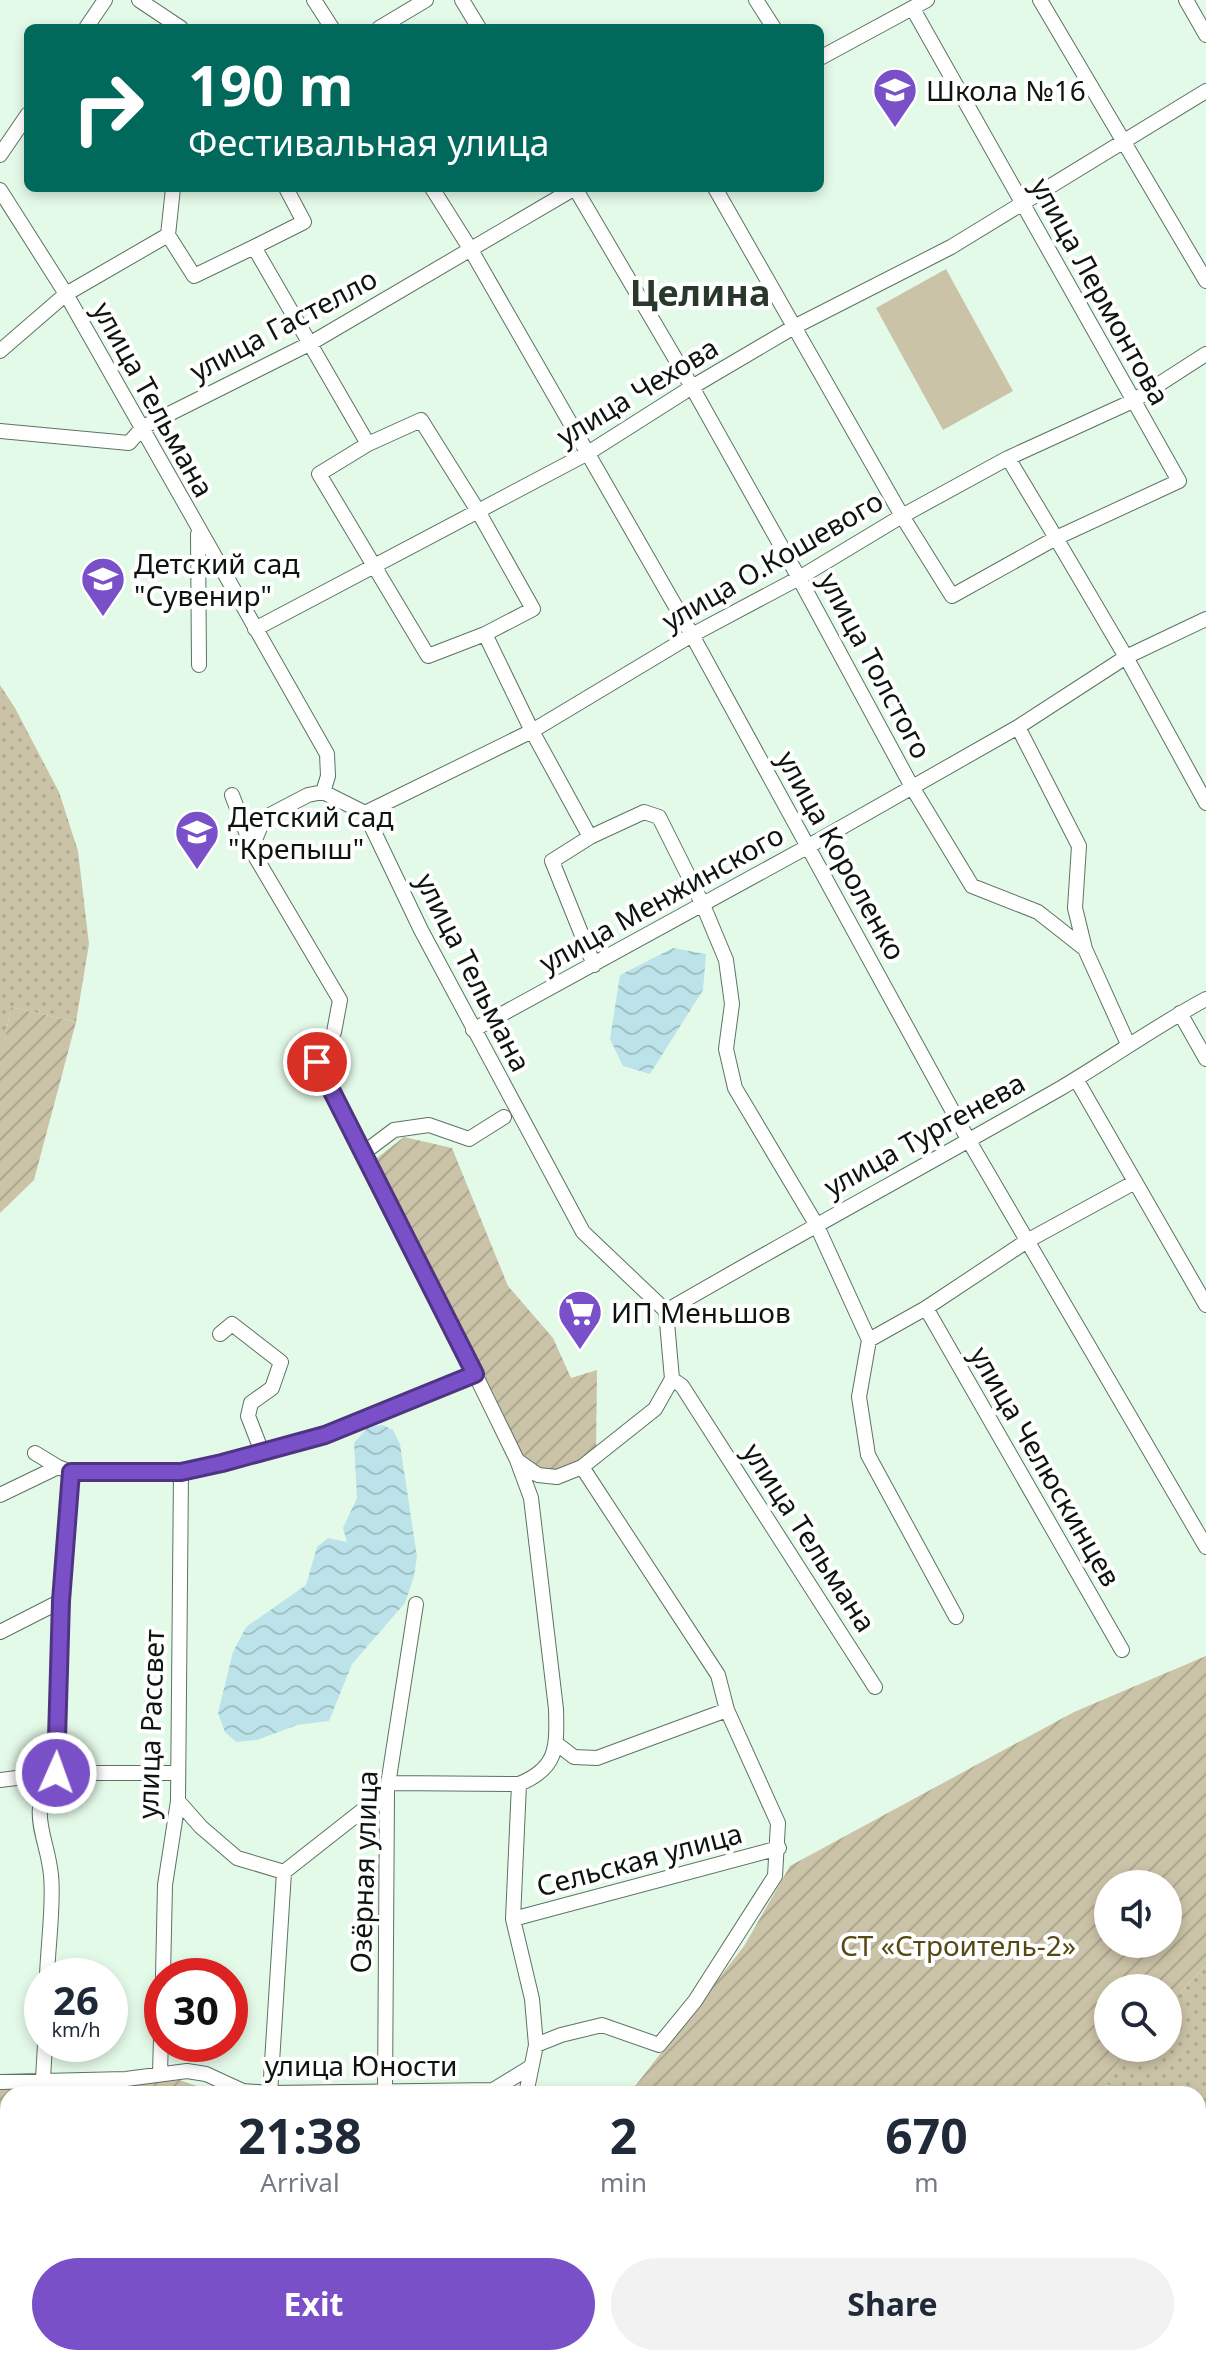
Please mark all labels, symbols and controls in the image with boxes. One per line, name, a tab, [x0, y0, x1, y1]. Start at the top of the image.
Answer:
text: 190 m	[188, 46, 353, 122]
icon: right	[56, 56, 160, 160]
school or university icon: Школа №16	[871, 66, 919, 129]
place label: Школа №16	[926, 71, 1086, 109]
text: Фестивальная улица	[188, 118, 549, 167]
street label: улица Лермонтова	[1023, 170, 1179, 412]
street label: улица Гастелло	[183, 259, 383, 389]
district label: Целина	[630, 268, 770, 317]
street label: улица Тельмана	[85, 294, 223, 504]
street label: улица Чехова	[549, 328, 725, 454]
street label: улица О.Кошевого	[654, 481, 890, 639]
place label: Детский сад "Сувенир"	[134, 544, 299, 614]
school or university icon: Детский сад "Сувенир"	[79, 555, 127, 618]
street label: улица Толстого	[811, 565, 941, 765]
street label: улица Короленко	[769, 744, 915, 966]
place label: Детский сад "Крепыш"	[228, 797, 393, 867]
school or university icon: Детский сад "Крепыш"	[173, 808, 221, 871]
street label: улица Менжинского	[532, 815, 790, 981]
street label: улица Тельмана	[408, 866, 540, 1078]
pin	[283, 1028, 351, 1096]
icon: arrive	[295, 1040, 339, 1084]
street label: улица Тургенева	[817, 1063, 1031, 1205]
supermarket icon: ИП Меньшов	[556, 1288, 604, 1351]
place label: ИП Меньшов	[611, 1293, 791, 1331]
street label: улица Челюскинцев	[962, 1339, 1130, 1593]
street label: улица Тельмана	[735, 1435, 885, 1639]
street label: улица Рассвет	[128, 1629, 172, 1819]
position arrow	[14, 1731, 98, 1815]
street label: Озёрная улица	[340, 1770, 386, 1974]
street label: Сельская улица	[532, 1813, 746, 1905]
map controls	[1094, 1870, 1182, 2062]
button: sound	[1094, 1870, 1182, 1958]
park label: СТ «Строитель-2»	[840, 1926, 1076, 1964]
speed limit sign: 30	[144, 1958, 248, 2062]
text: 26	[53, 1972, 99, 2027]
button: search	[1094, 1974, 1182, 2062]
text: km/h	[51, 2016, 101, 2043]
street label: улица Юности	[265, 2046, 457, 2084]
text: 21:38	[238, 2103, 362, 2168]
text: 2	[610, 2103, 637, 2168]
text: 670	[885, 2103, 968, 2168]
text: Arrival	[260, 2164, 340, 2200]
text: min	[600, 2164, 647, 2200]
text: m	[914, 2164, 939, 2200]
button: Exit	[32, 2258, 595, 2350]
button: Share	[611, 2258, 1174, 2350]

